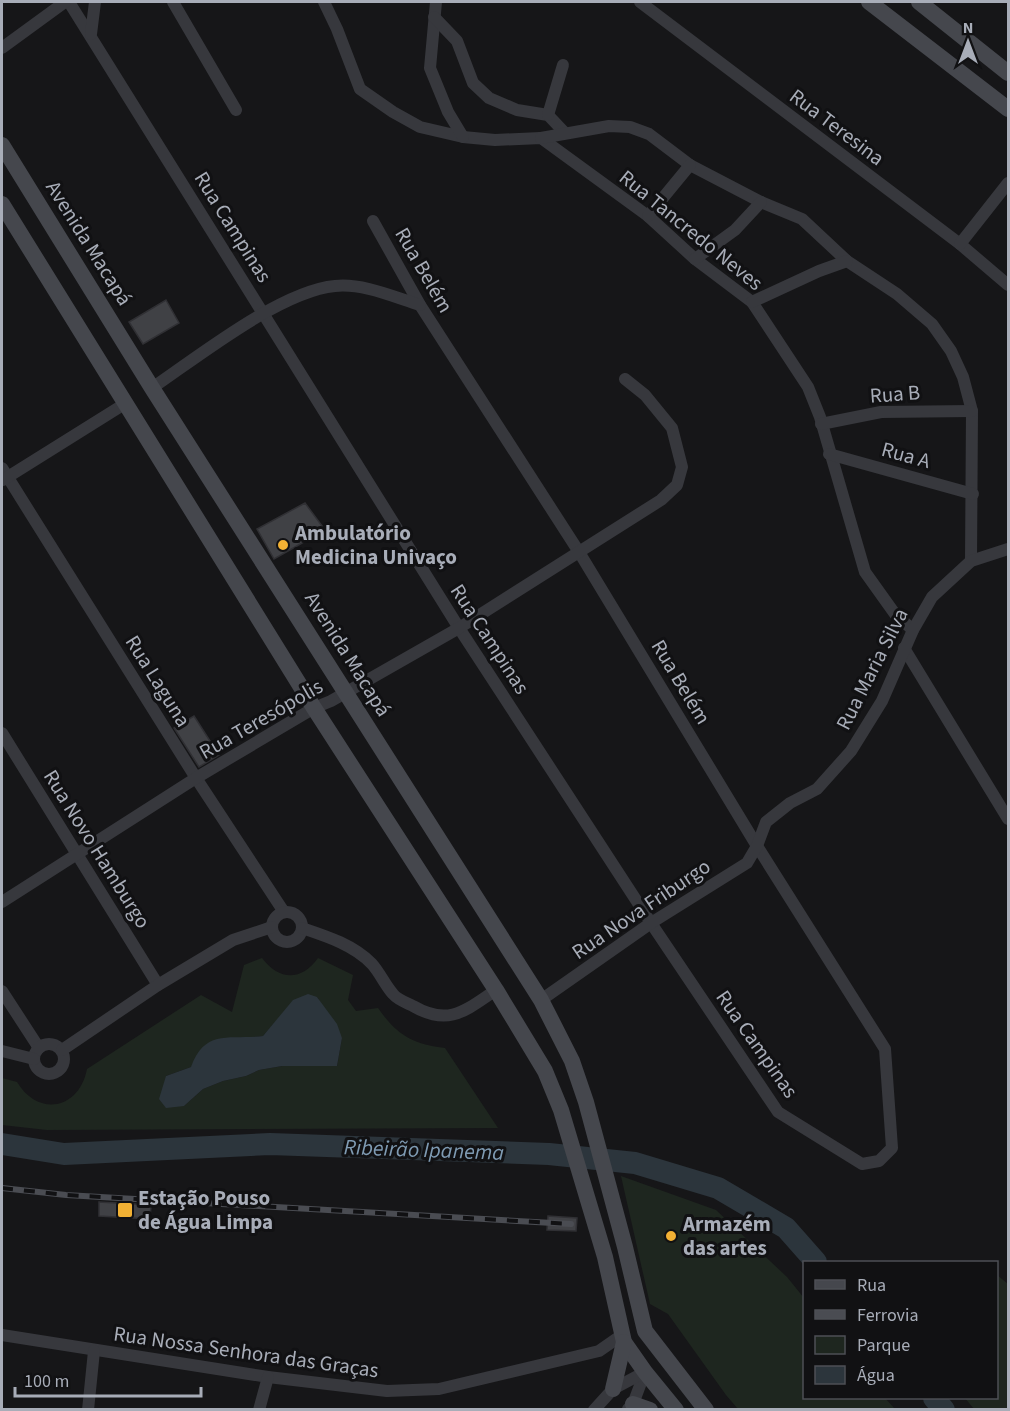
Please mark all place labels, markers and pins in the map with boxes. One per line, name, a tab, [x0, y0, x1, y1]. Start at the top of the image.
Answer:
place label: Ambulatório Medicina Univaço	[294, 518, 457, 572]
marker: Ambulatório Medicina Univaço	[276, 538, 290, 552]
place label: Estação Pouso de Água Limpa	[138, 1183, 273, 1237]
marker: Estação Pouso de Água Limpa	[116, 1201, 134, 1219]
place label: Armazém das artes	[682, 1209, 771, 1263]
marker: Armazém das artes	[664, 1229, 678, 1243]

